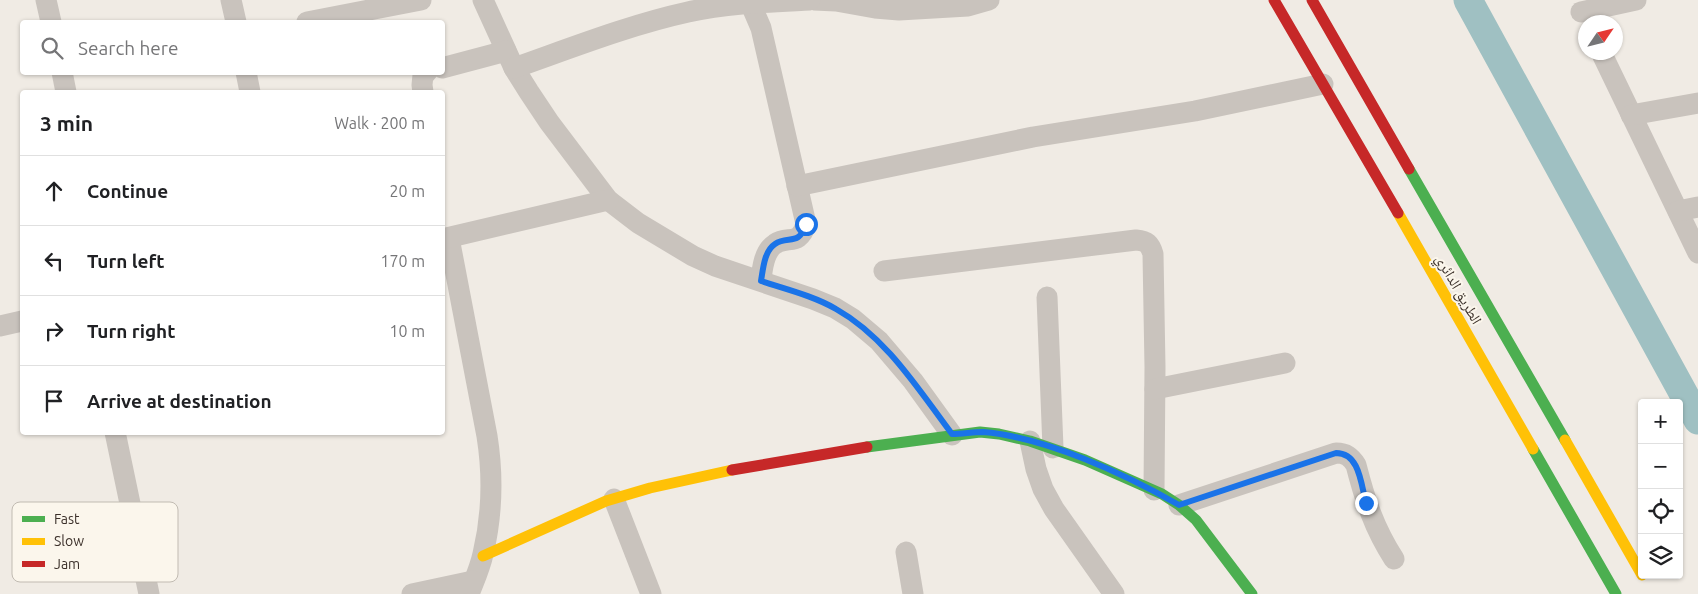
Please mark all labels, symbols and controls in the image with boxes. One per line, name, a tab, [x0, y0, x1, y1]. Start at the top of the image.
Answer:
north arrow	[1578, 15, 1623, 60]
search box	[20, 20, 445, 75]
icon: search	[38, 34, 66, 62]
text: Search here	[78, 37, 178, 59]
text: 3 min	[40, 111, 93, 135]
text: Walk · 200 m	[334, 114, 425, 132]
icon: ahead	[40, 177, 68, 205]
text: Continue	[87, 180, 168, 202]
text: 20 m	[389, 182, 425, 200]
route start	[795, 213, 818, 236]
icon: left	[40, 247, 68, 275]
text: Turn left	[87, 250, 165, 272]
street label: الطريق الدائري	[1429, 251, 1486, 329]
text: 170 m	[380, 252, 425, 270]
icon: right	[40, 317, 68, 345]
text: Turn right	[87, 320, 175, 342]
text: 10 m	[389, 322, 425, 340]
icon: arrive	[40, 387, 68, 415]
text: Arrive at destination	[87, 390, 272, 412]
map controls	[1638, 399, 1683, 579]
button: +	[1638, 399, 1683, 444]
button: −	[1638, 444, 1683, 489]
button: locate	[1638, 489, 1683, 534]
route end	[1355, 492, 1378, 515]
legend	[12, 502, 178, 582]
text: Fast	[54, 511, 80, 527]
text: Slow	[54, 533, 84, 549]
button: layers	[1638, 534, 1683, 579]
text: Jam	[54, 556, 80, 572]

